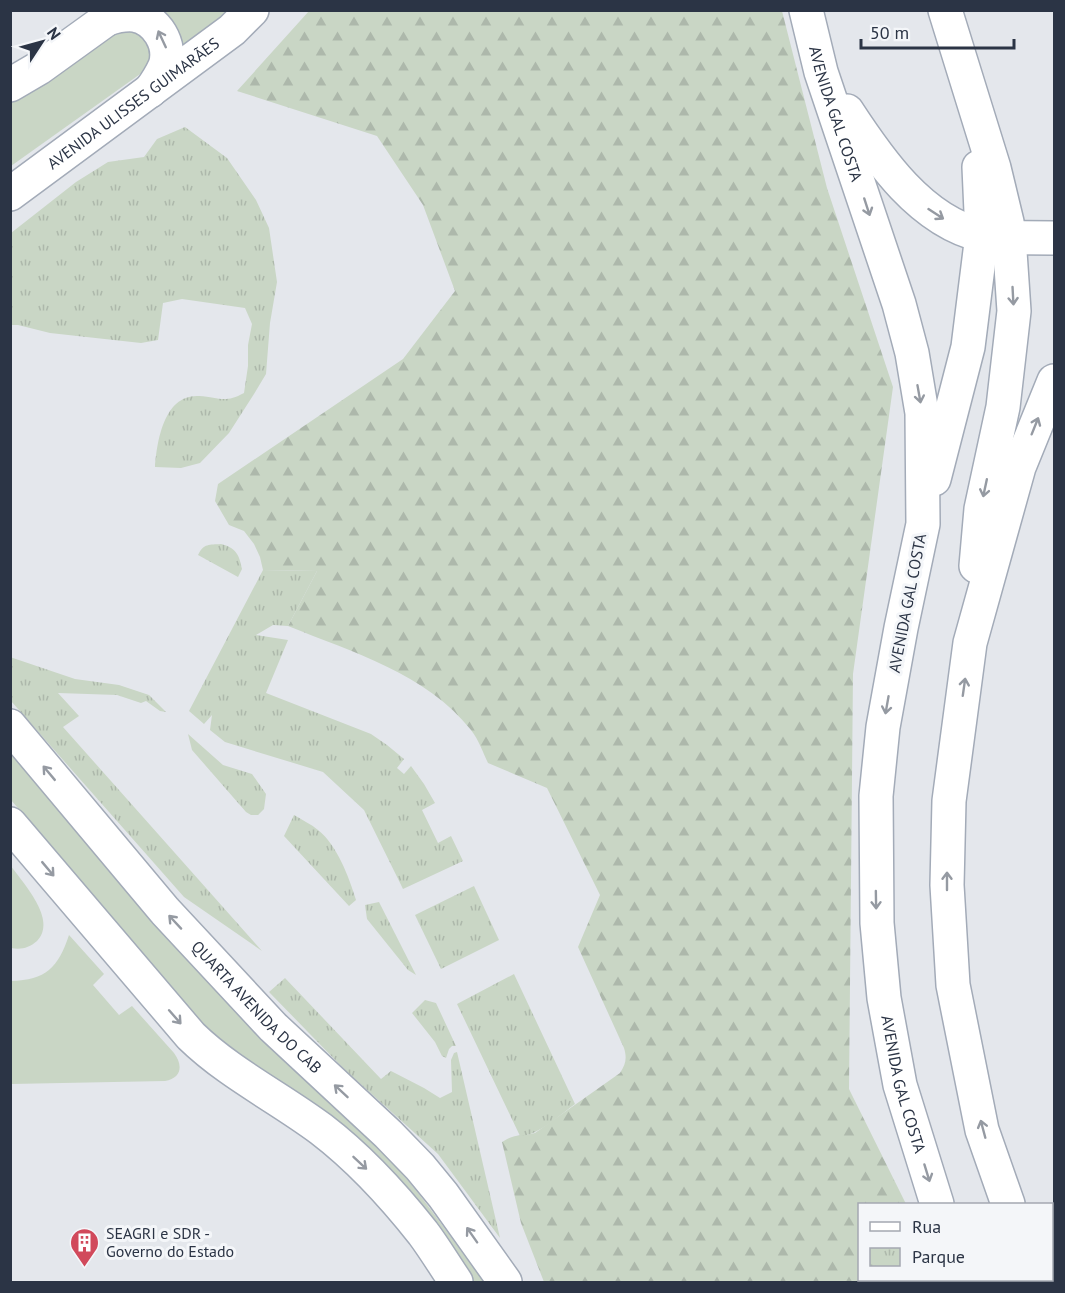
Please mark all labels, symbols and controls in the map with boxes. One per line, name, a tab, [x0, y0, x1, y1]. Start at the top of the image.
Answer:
north arrow	[12, 12, 72, 72]
scale bar	[861, 12, 1014, 50]
text: 50 m	[870, 21, 909, 44]
one-way arrow	[155, 31, 167, 49]
street label: AVENIDA ULISSES GUIMARÃES	[43, 32, 221, 174]
street label: AVENIDA GAL COSTA	[805, 44, 867, 185]
one-way arrow	[862, 197, 873, 216]
one-way arrow	[927, 208, 944, 220]
one-way arrow	[1008, 285, 1019, 305]
one-way arrow	[914, 384, 925, 404]
one-way arrow	[1030, 417, 1041, 436]
one-way arrow	[979, 478, 991, 497]
street label: AVENIDA GAL COSTA	[884, 531, 930, 674]
one-way arrow	[959, 677, 970, 697]
one-way arrow	[881, 695, 892, 715]
one-way arrow	[43, 765, 56, 781]
one-way arrow	[42, 861, 55, 877]
one-way arrow	[941, 871, 953, 891]
one-way arrow	[871, 889, 882, 909]
one-way arrow	[168, 914, 182, 929]
street label: QUARTA AVENIDA DO CAB	[188, 936, 326, 1077]
one-way arrow	[168, 1009, 182, 1024]
street label: AVENIDA GAL COSTA	[877, 1014, 931, 1156]
one-way arrow	[334, 1083, 349, 1098]
one-way arrow	[977, 1120, 988, 1139]
one-way arrow	[353, 1156, 368, 1171]
one-way arrow	[922, 1163, 933, 1182]
legend	[858, 1203, 1053, 1281]
text: Rua	[912, 1215, 941, 1238]
place label: SEAGRI e SDR - Governo do Estado	[106, 1223, 234, 1261]
building icon: SEAGRI e SDR - Governo do Estado	[69, 1226, 101, 1268]
one-way arrow	[466, 1227, 478, 1243]
text: Parque	[912, 1245, 965, 1268]

